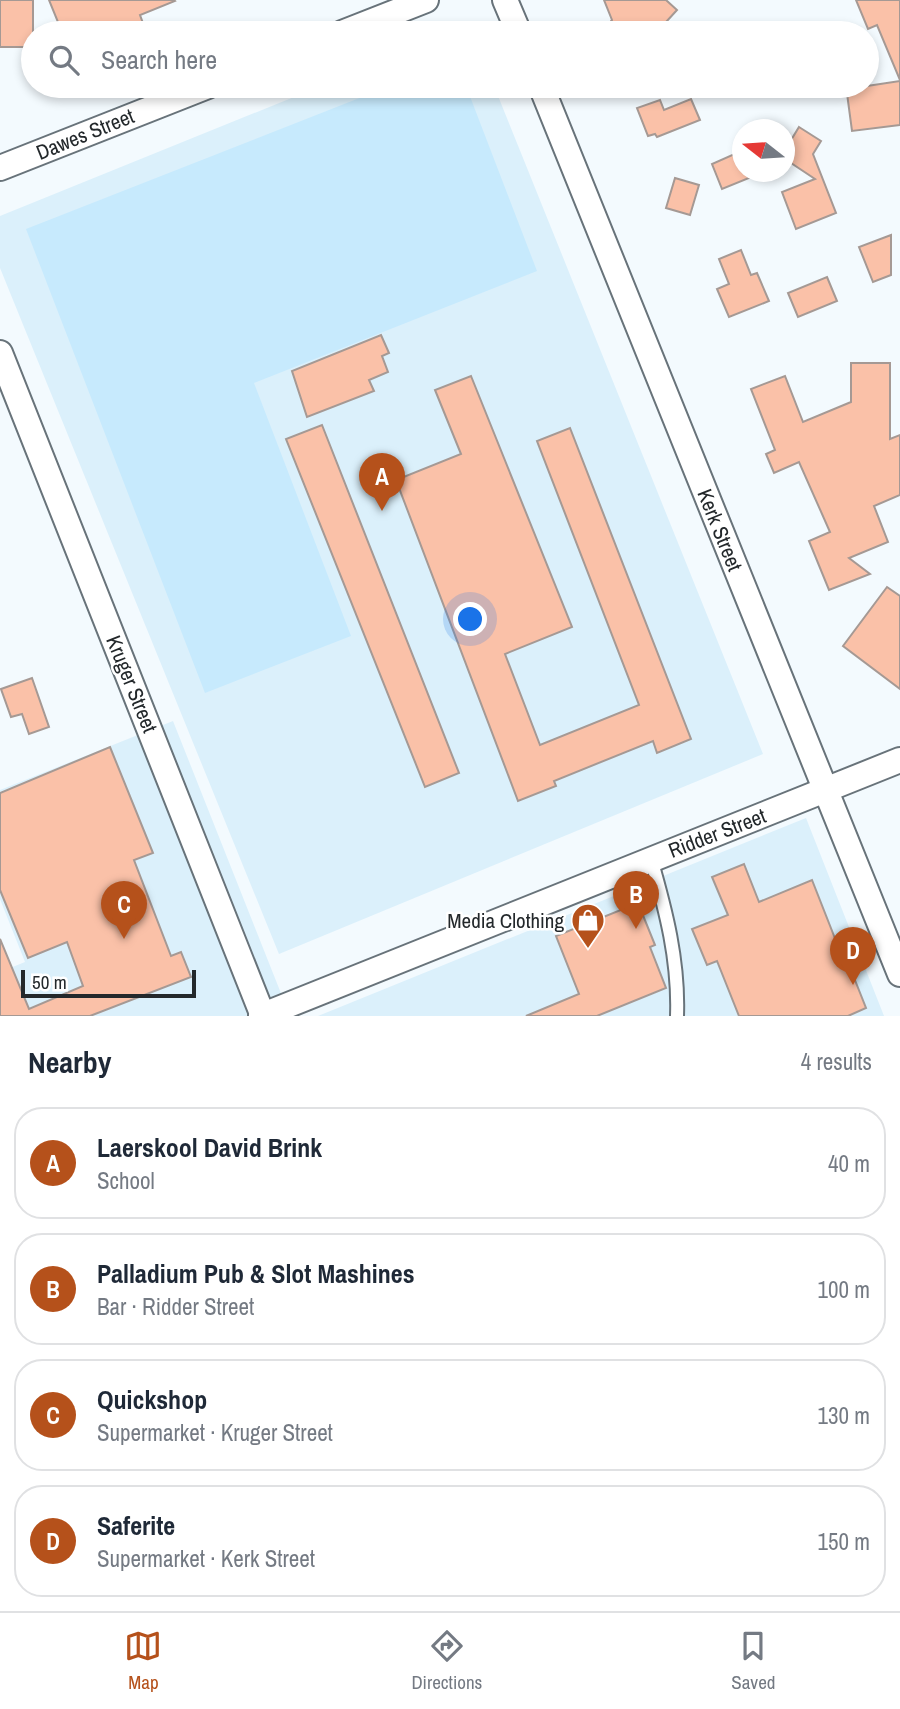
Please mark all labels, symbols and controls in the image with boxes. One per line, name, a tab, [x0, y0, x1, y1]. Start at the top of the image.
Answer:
search box	[21, 21, 879, 98]
icon: search	[45, 41, 83, 79]
text: Search here	[101, 42, 217, 77]
street label: Dawes Street	[32, 101, 139, 167]
north arrow	[732, 119, 795, 182]
pin: A	[359, 453, 405, 511]
street label: Kerk Street	[690, 485, 750, 576]
your location	[453, 602, 487, 636]
street label: Kruger Street	[99, 631, 165, 737]
street label: Ridder Street	[664, 801, 770, 865]
pin: B	[613, 871, 659, 929]
pin: C	[101, 881, 147, 939]
shop icon: Media Clothing	[569, 901, 607, 950]
place label: Media Clothing	[447, 906, 564, 935]
pin: D	[830, 927, 876, 985]
scale bar	[21, 967, 196, 999]
text: 50 m	[32, 969, 67, 995]
text: Nearby	[28, 1042, 111, 1082]
text: 4 results	[801, 1046, 872, 1077]
text: Laerskool David Brink	[97, 1130, 322, 1165]
text: A	[46, 1148, 60, 1179]
text: 40 m	[828, 1148, 870, 1179]
text: School	[97, 1165, 155, 1196]
text: Palladium Pub & Slot Mashines	[97, 1256, 415, 1291]
text: B	[46, 1274, 60, 1305]
text: 100 m	[818, 1274, 870, 1305]
text: Bar · Ridder Street	[97, 1291, 254, 1322]
text: Quickshop	[97, 1382, 207, 1417]
text: C	[46, 1400, 60, 1431]
text: 130 m	[818, 1400, 870, 1431]
text: Supermarket · Kruger Street	[97, 1417, 333, 1448]
text: Saferite	[97, 1508, 175, 1543]
text: D	[46, 1526, 60, 1557]
text: 150 m	[818, 1526, 870, 1557]
text: Supermarket · Kerk Street	[97, 1543, 315, 1574]
tab: Map	[124, 1627, 162, 1695]
tab: Directions	[411, 1627, 482, 1695]
tab: Saved	[731, 1627, 776, 1695]

